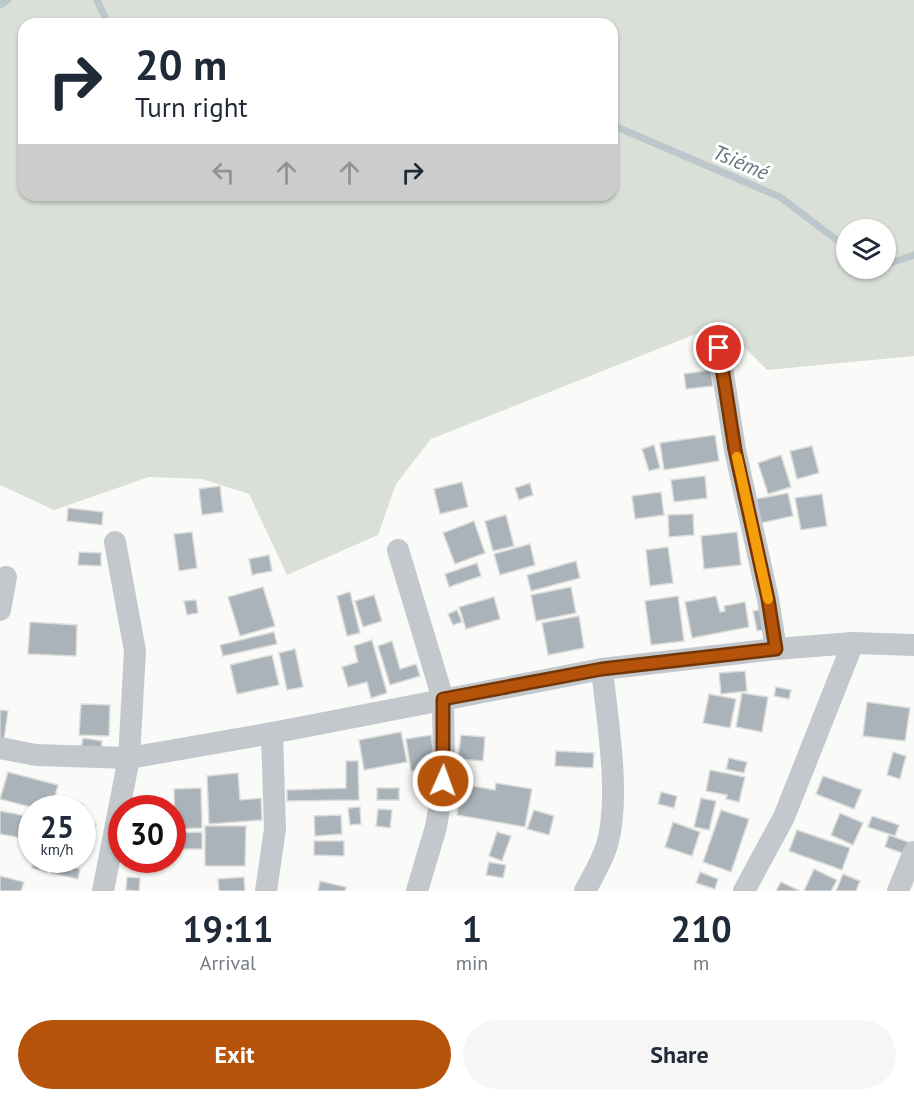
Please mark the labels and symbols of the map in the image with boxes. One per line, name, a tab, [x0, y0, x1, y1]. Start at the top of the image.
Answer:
water label: Tsiémé	[709, 138, 773, 186]
pin	[693, 322, 744, 373]
position arrow	[411, 749, 475, 813]
speed limit sign: 30	[108, 795, 186, 873]

